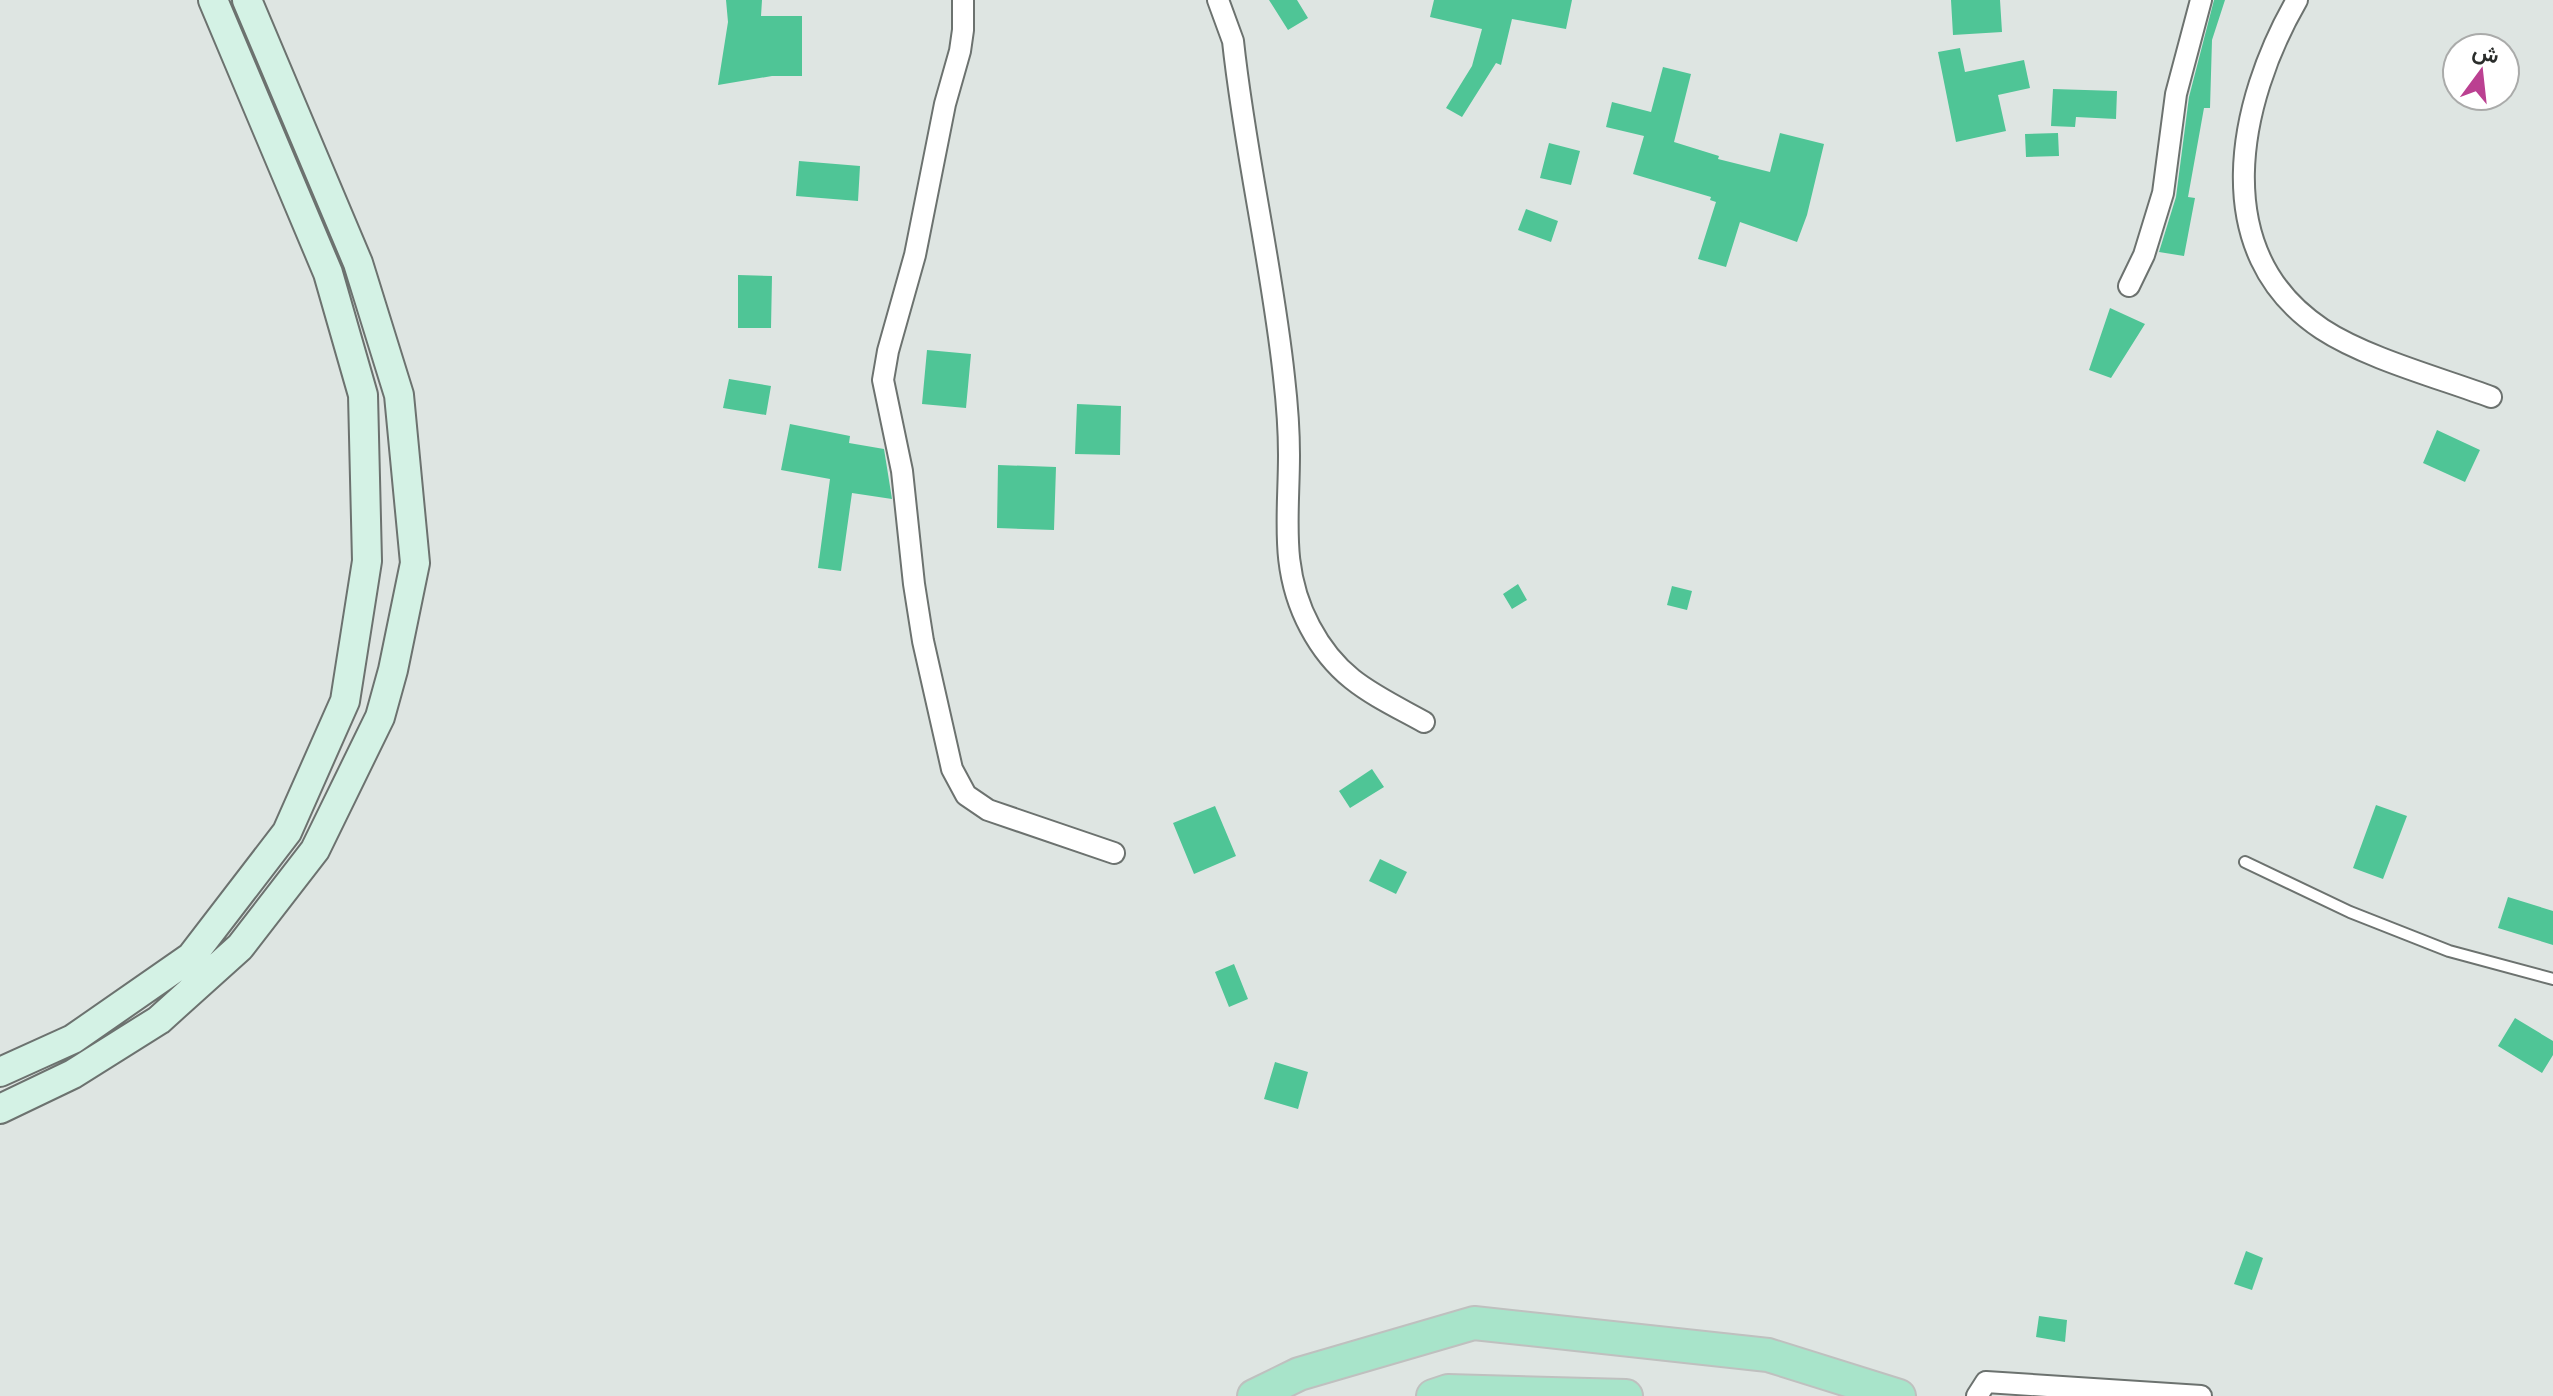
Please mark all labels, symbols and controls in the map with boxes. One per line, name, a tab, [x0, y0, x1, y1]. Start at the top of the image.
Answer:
north arrow	[2441, 32, 2521, 112]
text: ش	[2470, 37, 2502, 70]

